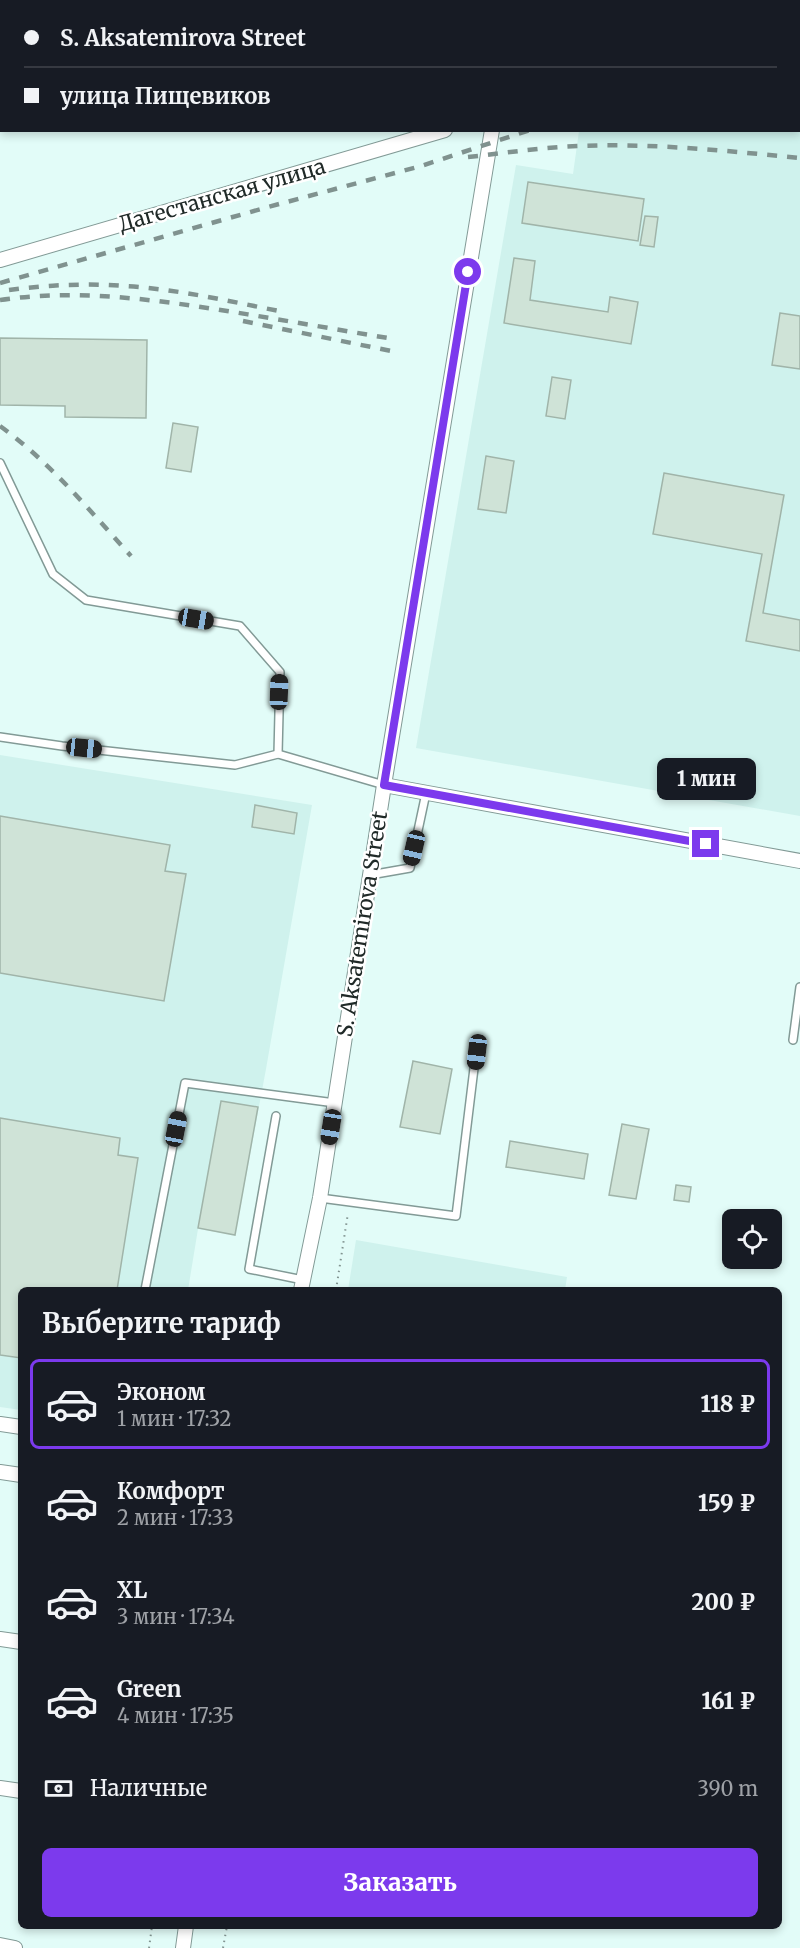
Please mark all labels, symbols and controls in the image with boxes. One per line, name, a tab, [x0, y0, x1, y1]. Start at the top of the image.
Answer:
text: S. Aksatemirova Street	[60, 24, 306, 52]
text: улица Пищевиков	[60, 82, 271, 110]
street label: Дагестанская улица	[115, 153, 329, 237]
route start	[454, 258, 481, 285]
car	[177, 607, 215, 631]
car	[269, 674, 289, 710]
car	[65, 737, 103, 759]
callout: 1 мин	[656, 757, 756, 799]
text: 1 мин	[677, 766, 736, 791]
street label: S. Aksatemirova Street	[331, 809, 393, 1039]
car	[401, 828, 427, 868]
route end	[692, 830, 719, 857]
car	[466, 1033, 488, 1071]
car	[319, 1108, 343, 1146]
car	[164, 1110, 188, 1148]
map controls	[722, 1209, 782, 1269]
button: locate	[722, 1209, 782, 1269]
text: Выберите тариф	[42, 1306, 281, 1340]
icon: car	[45, 1377, 99, 1431]
text: Эконом	[117, 1378, 205, 1406]
text: 118 ₽	[701, 1390, 755, 1418]
text: 1 мин · 17:32	[117, 1406, 231, 1431]
icon: car	[45, 1476, 99, 1530]
text: Комфорт	[117, 1477, 225, 1505]
text: 159 ₽	[698, 1489, 755, 1517]
text: 2 мин · 17:33	[117, 1505, 234, 1530]
icon: car	[45, 1575, 99, 1629]
text: XL	[117, 1576, 147, 1604]
text: 200 ₽	[692, 1588, 755, 1616]
text: 3 мин · 17:34	[117, 1604, 235, 1629]
icon: car	[45, 1674, 99, 1728]
text: Green	[117, 1675, 181, 1703]
text: 161 ₽	[702, 1687, 755, 1715]
text: 4 мин · 17:35	[117, 1703, 234, 1728]
icon: cash	[42, 1772, 75, 1805]
text: Наличные	[90, 1774, 207, 1802]
text: 390 m	[698, 1776, 758, 1801]
button: Заказать	[42, 1848, 758, 1917]

